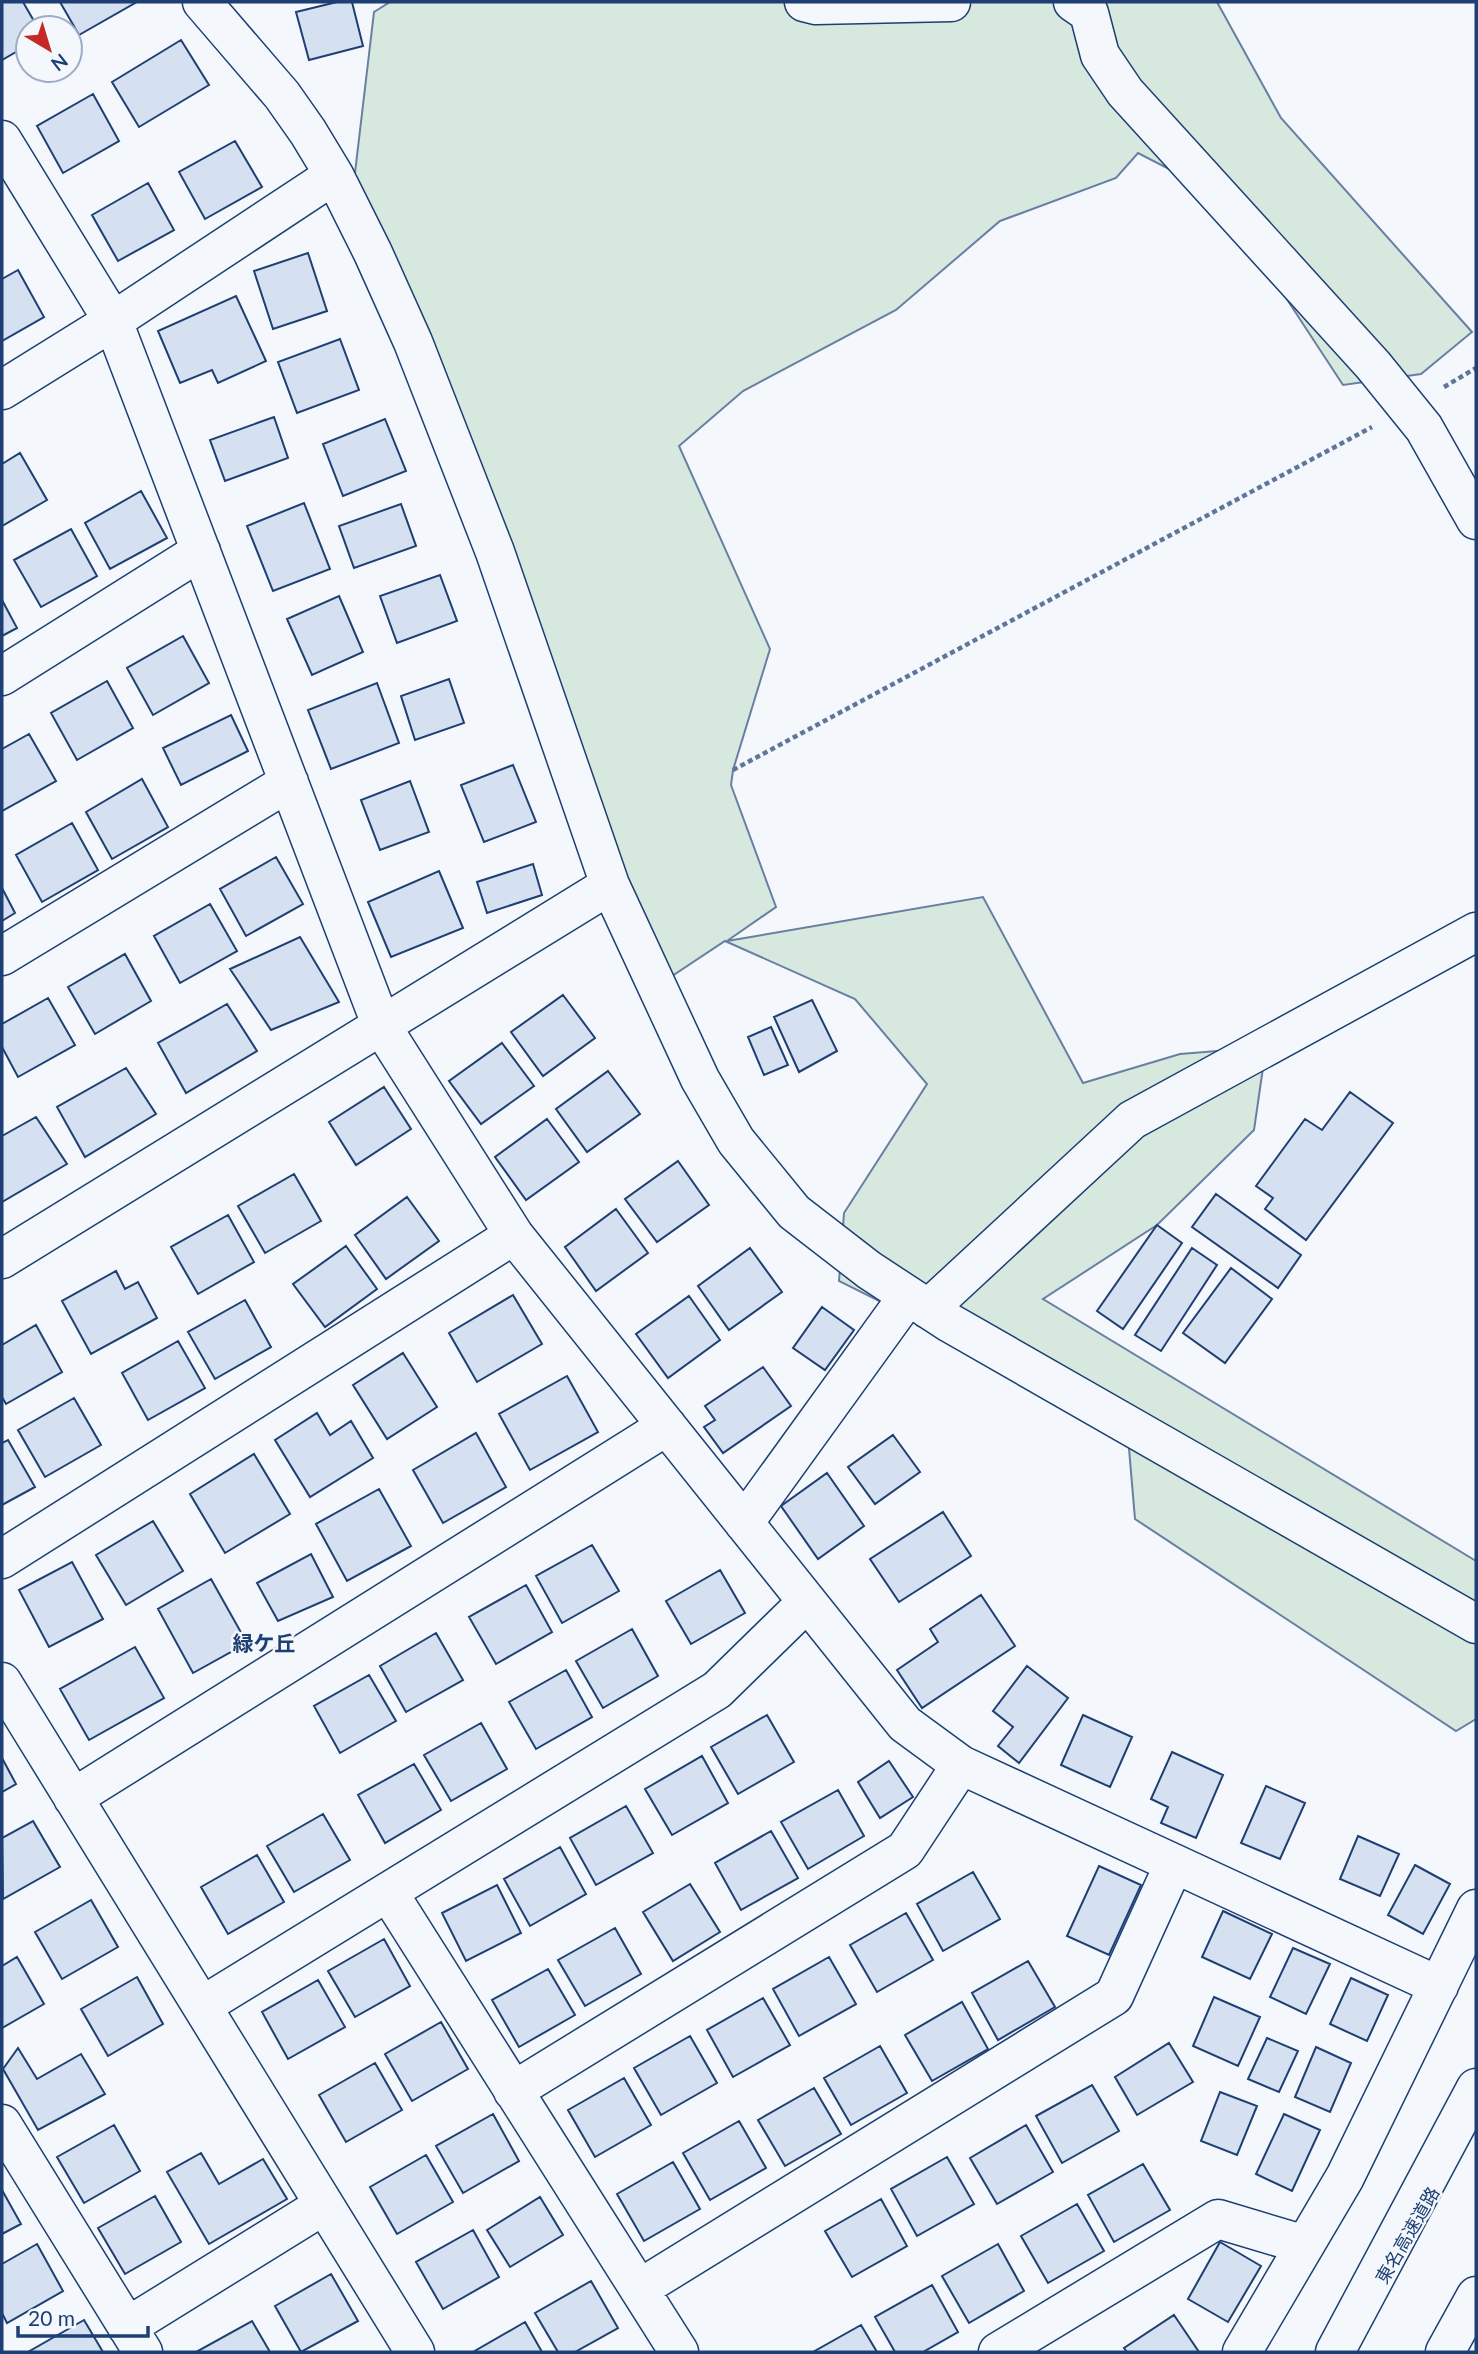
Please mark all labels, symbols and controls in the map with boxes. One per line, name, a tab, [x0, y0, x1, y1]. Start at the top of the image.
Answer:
north arrow	[14, 14, 84, 84]
text: N	[47, 49, 73, 76]
district label: 緑ケ丘	[233, 1630, 296, 1655]
street label: 東名高速道路	[1370, 2183, 1444, 2287]
scale bar	[18, 2294, 147, 2338]
text: 20 m	[28, 2305, 75, 2330]

